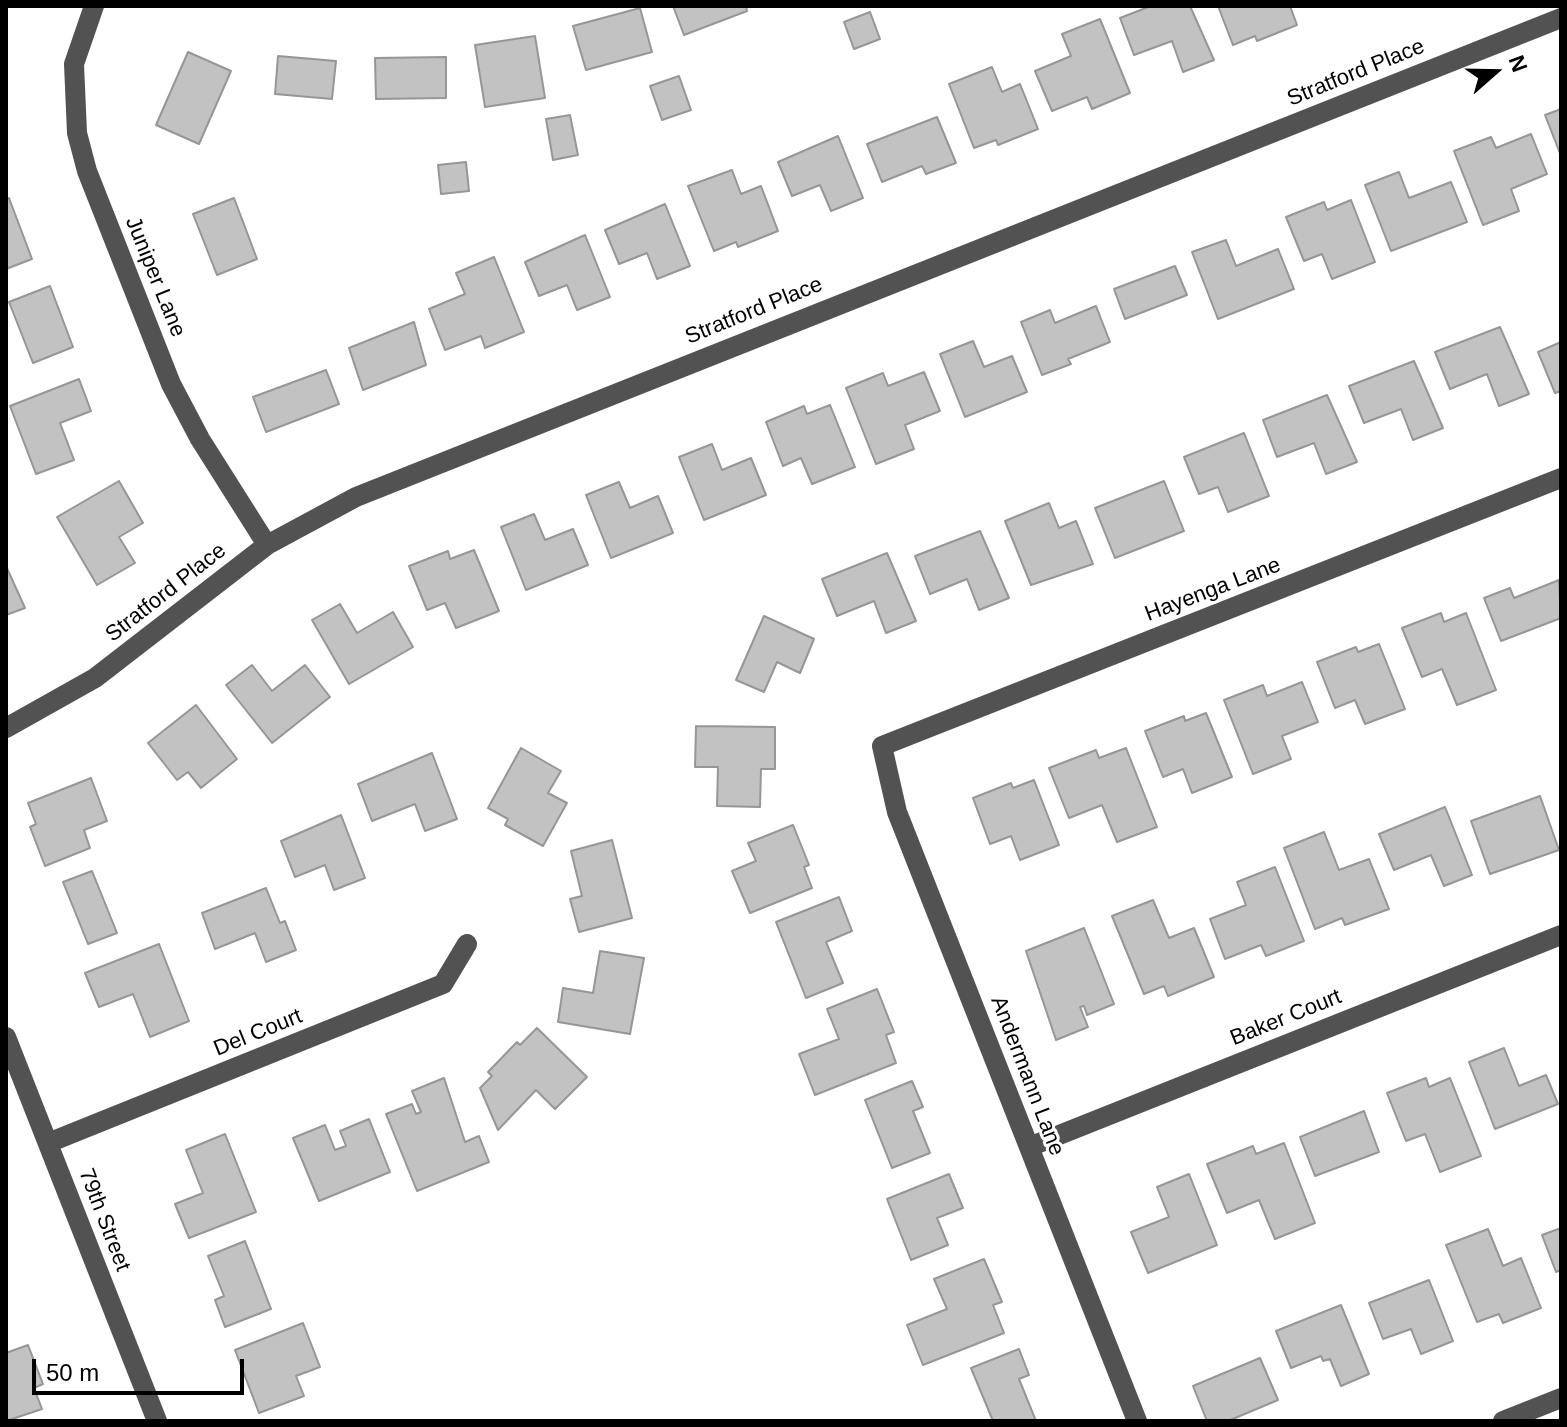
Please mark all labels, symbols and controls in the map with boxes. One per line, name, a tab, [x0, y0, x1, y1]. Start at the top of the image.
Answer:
north arrow	[1455, 32, 1535, 112]
street label: Stratford Place	[1284, 34, 1428, 112]
text: N	[1504, 52, 1532, 75]
street label: Juniper Lane	[119, 213, 191, 341]
street label: Stratford Place	[682, 272, 826, 350]
street label: Stratford Place	[101, 538, 231, 648]
street label: Hayenga Lane	[1141, 552, 1285, 628]
street label: Baker Court	[1227, 984, 1345, 1052]
street label: Andermann Lane	[984, 992, 1070, 1160]
street label: Del Court	[210, 1003, 306, 1063]
street label: 79th Street	[72, 1165, 136, 1275]
scale bar	[36, 1343, 248, 1393]
text: 50 m	[46, 1359, 99, 1386]

